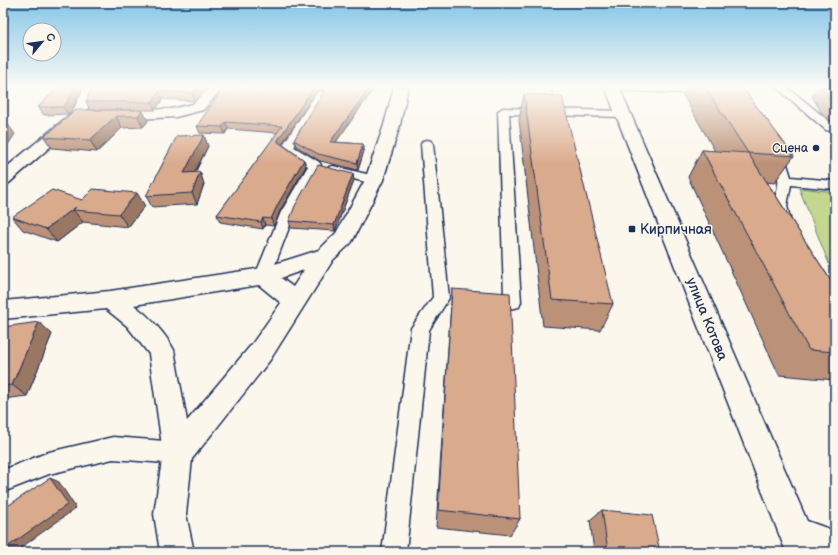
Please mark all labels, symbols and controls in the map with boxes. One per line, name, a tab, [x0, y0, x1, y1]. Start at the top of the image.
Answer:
north arrow	[22, 22, 62, 62]
text: С	[43, 31, 58, 44]
place label: Сцена	[772, 141, 808, 156]
marker: Сцена	[811, 143, 821, 153]
place label: Кирпичная	[640, 221, 712, 238]
marker: Кирпичная	[627, 224, 637, 234]
street label: улица Котова	[683, 275, 732, 364]

